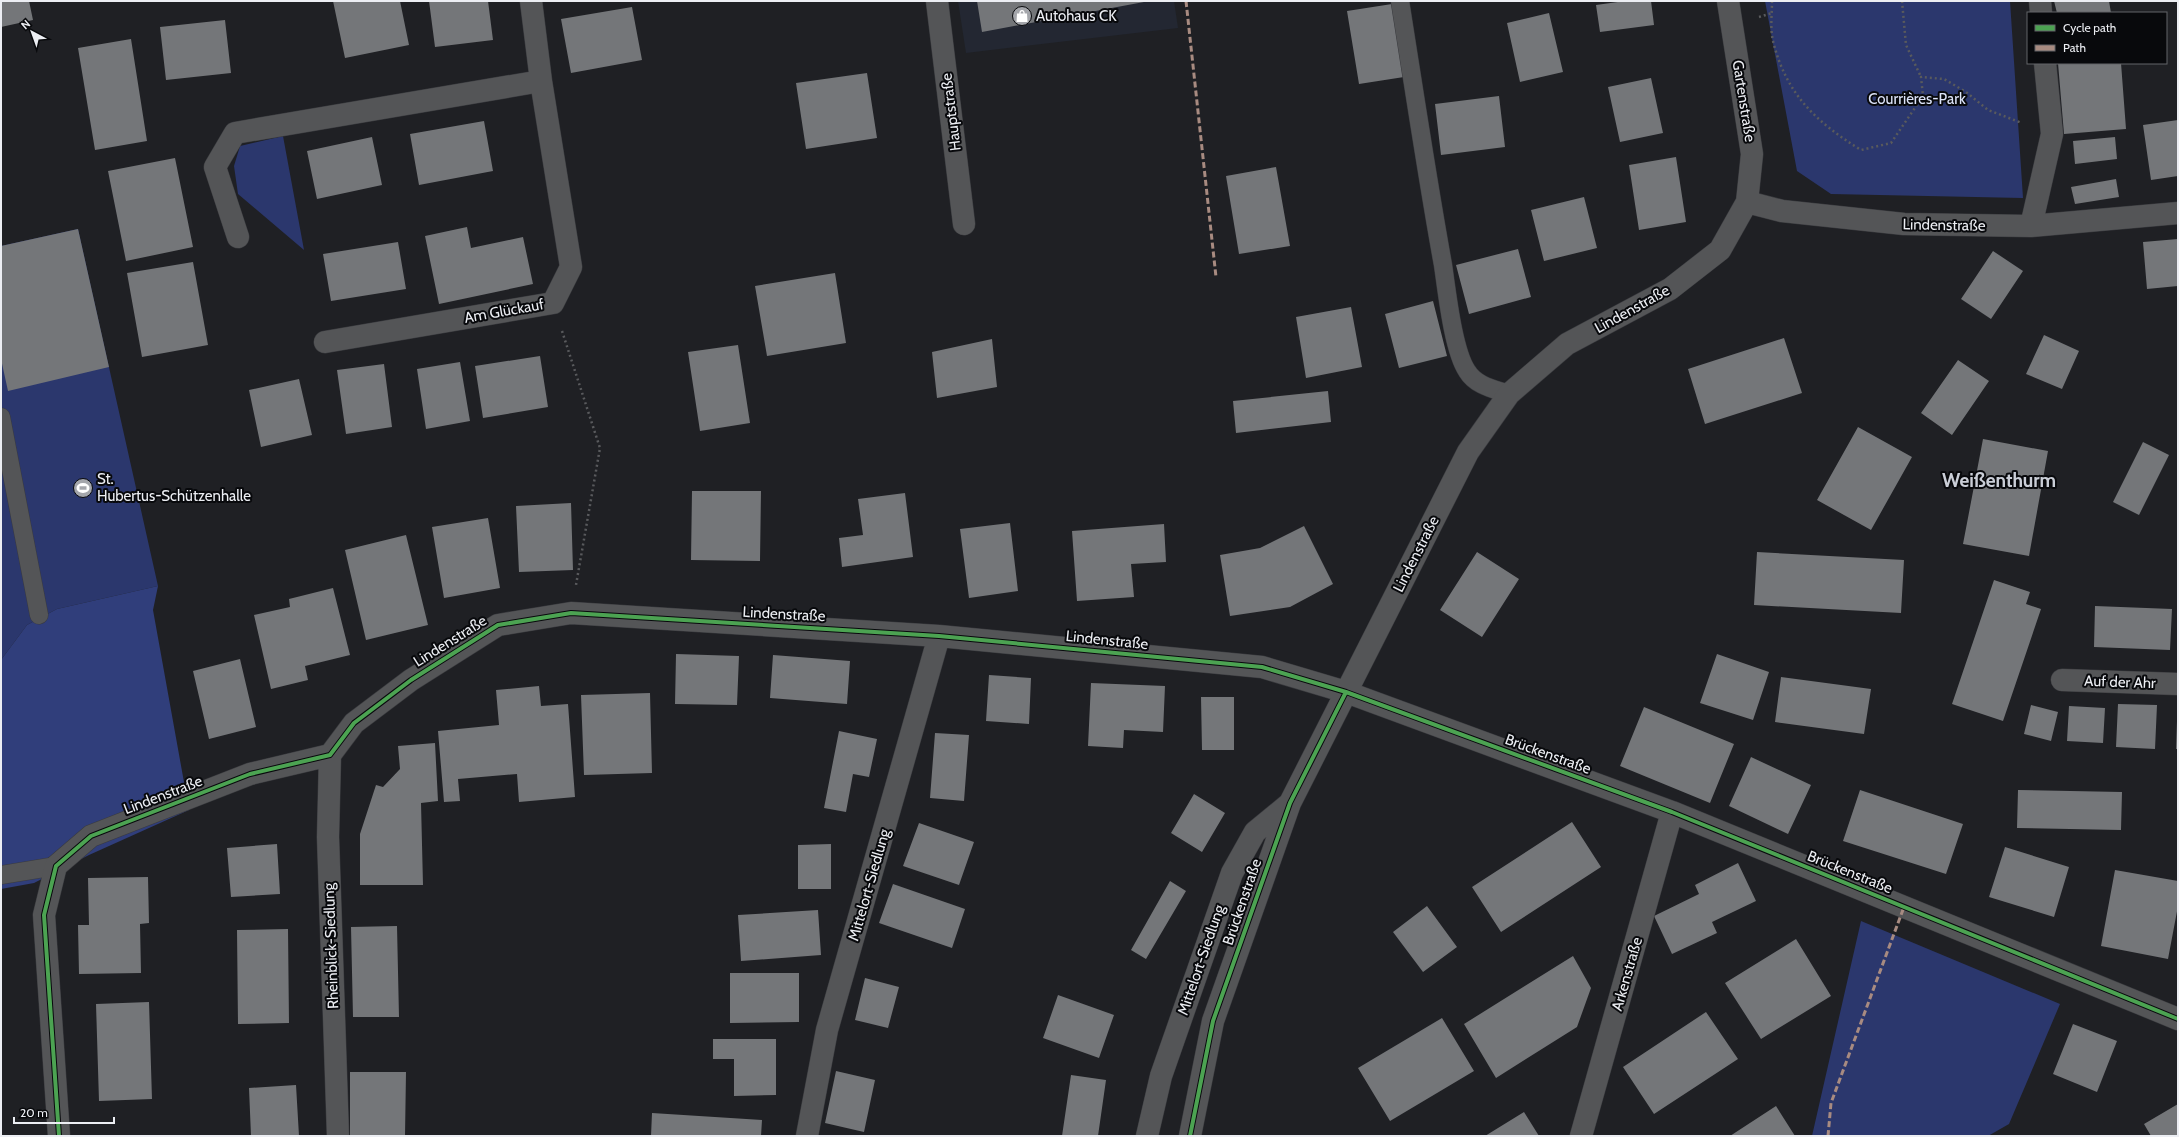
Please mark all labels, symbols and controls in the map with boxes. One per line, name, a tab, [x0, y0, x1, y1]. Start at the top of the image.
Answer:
shop icon: Autohaus CK	[1011, 5, 1033, 27]
place label: Autohaus CK	[1036, 7, 1117, 25]
north arrow	[12, 12, 52, 52]
legend	[2027, 12, 2167, 64]
text: N	[18, 17, 33, 32]
text: Cycle path	[2063, 20, 2116, 35]
text: Path	[2063, 40, 2086, 55]
street label: Gartenstraße	[1729, 59, 1759, 143]
street label: Hauptstraße	[937, 72, 965, 152]
park label: Courrières-Park	[1868, 90, 1966, 108]
street label: Lindenstraße	[1902, 215, 1986, 235]
street label: Lindenstraße	[1591, 281, 1673, 337]
street label: Am Glückauf	[463, 295, 545, 327]
district label: Weißenthurm	[1942, 469, 2056, 492]
place label: St. Hubertus-Schützenhalle	[97, 470, 251, 505]
sports icon: St. Hubertus-Schützenhalle	[72, 477, 94, 499]
street label: Lindenstraße	[1389, 513, 1443, 595]
street label: Lindenstraße	[742, 603, 826, 625]
street label: Lindenstraße	[410, 611, 490, 671]
street label: Lindenstraße	[1065, 627, 1149, 653]
street label: Auf der Ahr	[2084, 672, 2156, 692]
street label: Brückenstraße	[1503, 730, 1594, 778]
street label: Lindenstraße	[121, 772, 205, 818]
street label: Mittelort-Siedlung	[844, 826, 894, 943]
street label: Brückenstraße	[1805, 847, 1895, 897]
street label: Brückenstraße	[1219, 856, 1265, 948]
street label: Rheinblick-Siedlung	[320, 882, 342, 1009]
street label: Mittelort-Siedlung	[1174, 902, 1229, 1018]
street label: Arkenstraße	[1608, 935, 1646, 1013]
scale bar	[14, 1099, 114, 1125]
text: 20 m	[20, 1105, 48, 1120]

